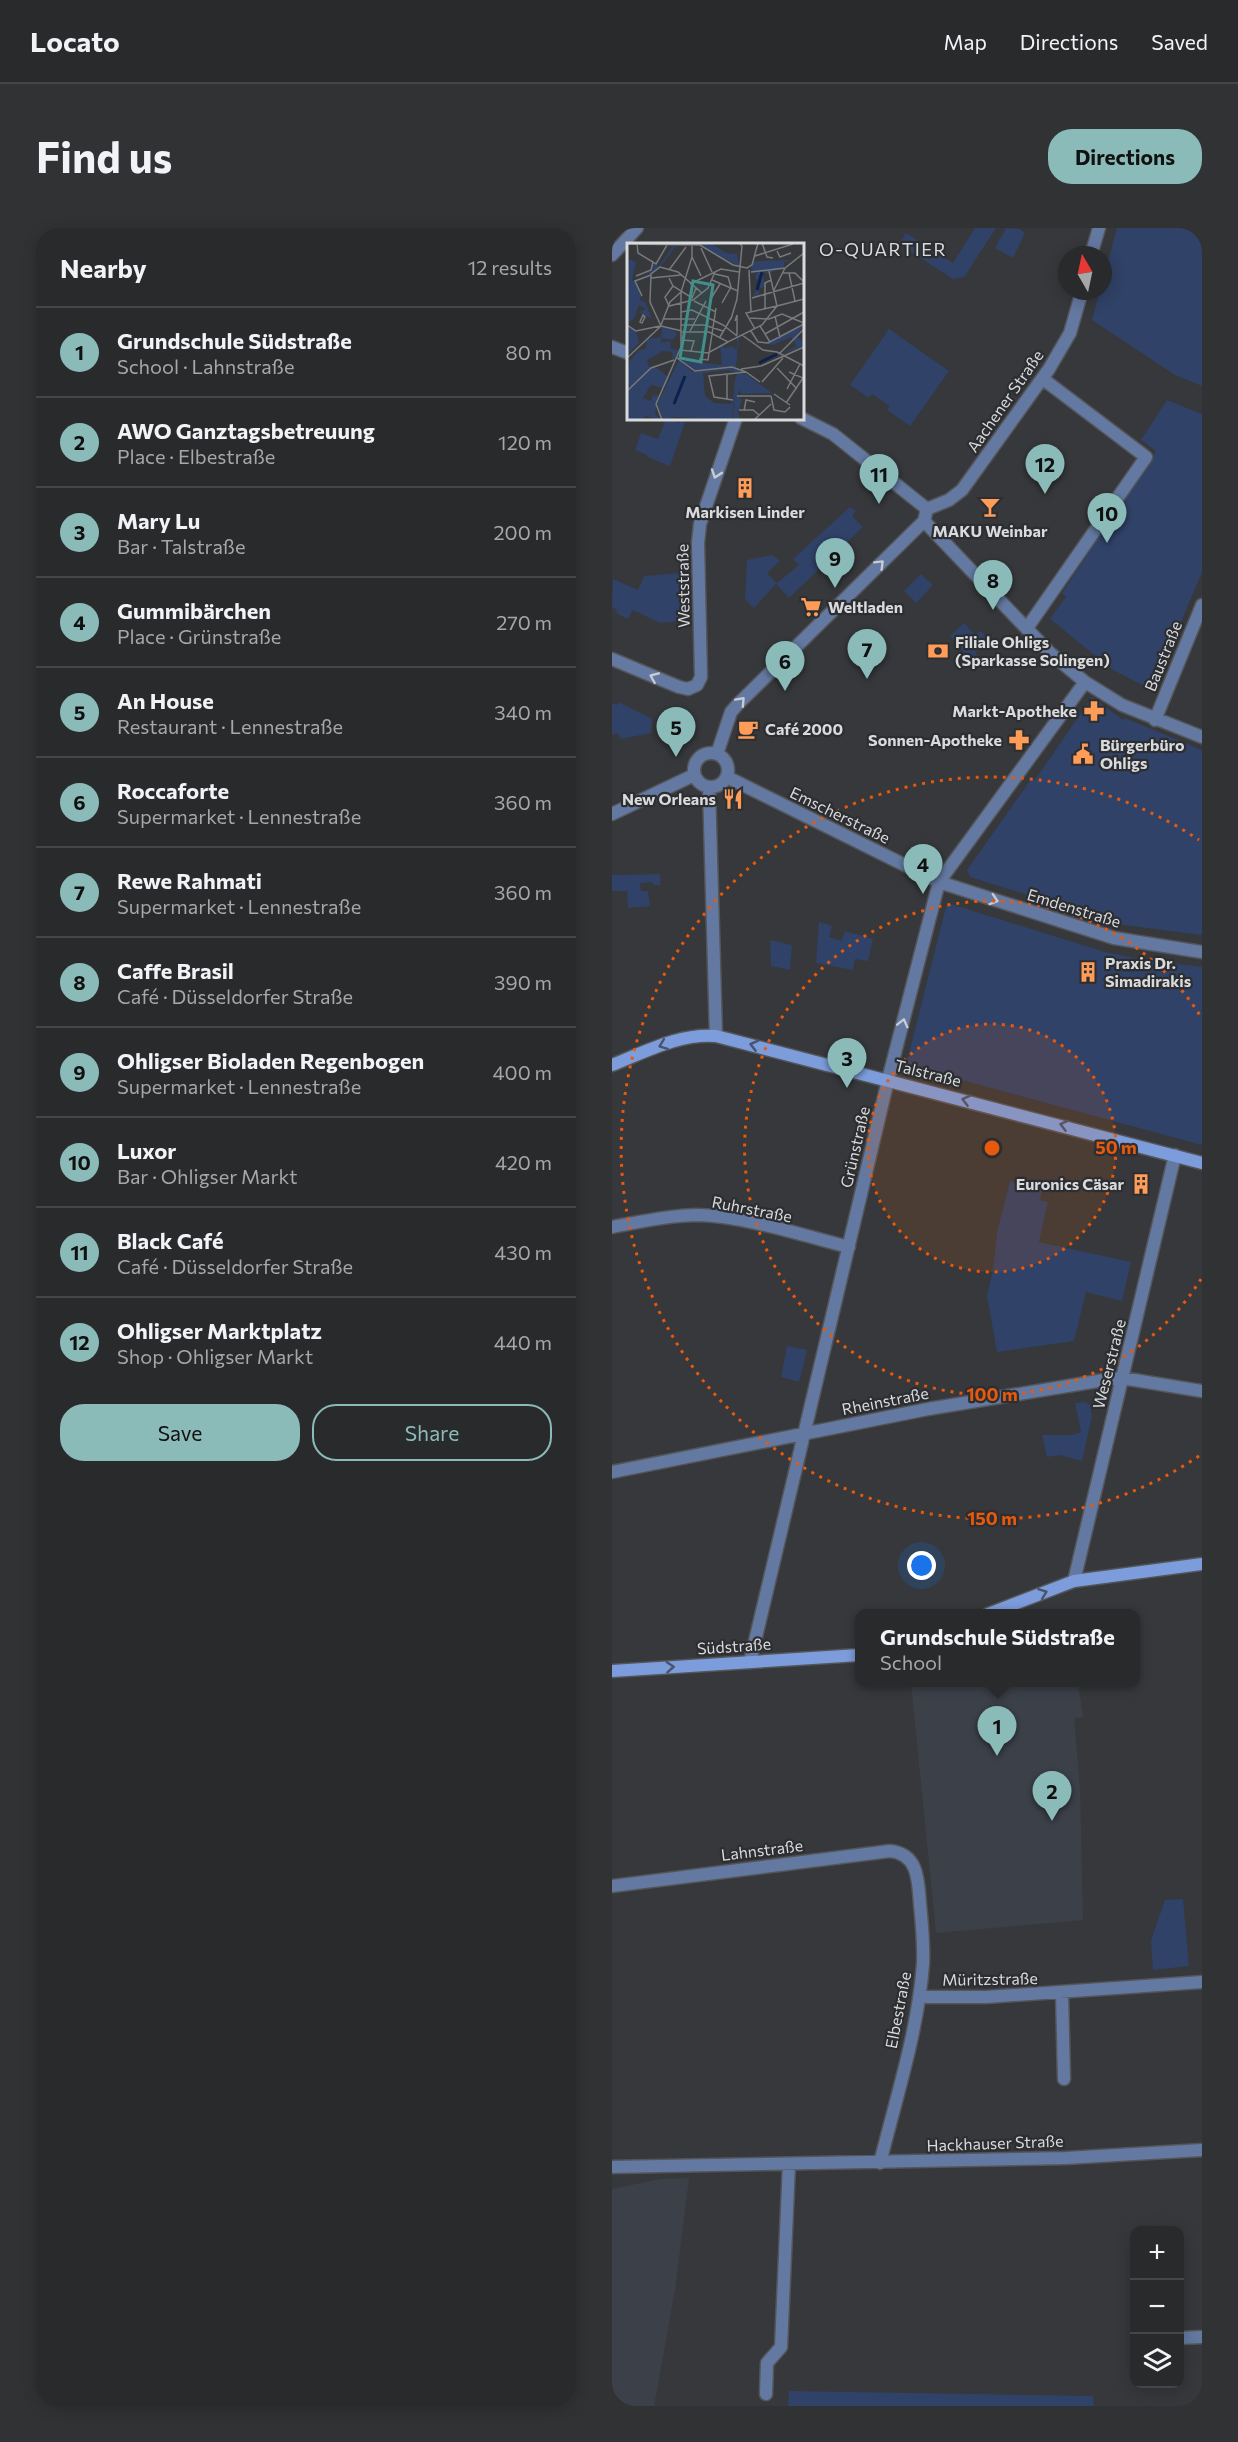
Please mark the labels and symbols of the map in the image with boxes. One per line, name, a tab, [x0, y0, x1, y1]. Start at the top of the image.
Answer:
district label: O-QUARTIER	[819, 238, 947, 260]
inset map	[627, 243, 804, 420]
north arrow	[1058, 246, 1112, 300]
street label: Aachener Straße	[962, 346, 1047, 455]
pin: 12	[1026, 444, 1064, 494]
pin: 11	[860, 454, 898, 504]
one-way arrow	[710, 468, 723, 479]
building icon: Markisen Linder	[733, 476, 757, 500]
pin: 10	[1088, 494, 1126, 543]
bar icon: MAKU Weinbar	[978, 495, 1002, 519]
place label: Markisen Linder	[685, 502, 805, 521]
place label: MAKU Weinbar	[932, 521, 1048, 540]
pin: 9	[816, 538, 854, 588]
street label: Weststraße	[672, 544, 693, 628]
one-way arrow	[873, 560, 883, 571]
pin: 8	[974, 560, 1012, 610]
supermarket icon: Weltladen	[799, 595, 823, 619]
place label: Weltladen	[828, 597, 903, 616]
street label: Baustraße	[1140, 618, 1185, 694]
pin: 7	[848, 630, 886, 679]
place label: Filiale Ohligs (Sparkasse Solingen)	[955, 632, 1110, 669]
bank icon: Filiale Ohligs (Sparkasse Solingen)	[926, 639, 950, 663]
pin: 6	[766, 642, 804, 691]
one-way arrow	[649, 672, 660, 684]
one-way arrow	[734, 698, 745, 708]
pharmacy icon: Markt-Apotheke	[1082, 699, 1106, 723]
place label: Markt-Apotheke	[952, 701, 1077, 720]
pin: 5	[656, 708, 696, 757]
cafe icon: Café 2000	[736, 717, 760, 741]
place label: Café 2000	[765, 719, 843, 738]
pharmacy icon: Sonnen-Apotheke	[1007, 728, 1031, 752]
place label: Sonnen-Apotheke	[868, 730, 1002, 749]
place label: Bürgerbüro Ohligs	[1100, 735, 1185, 772]
public building icon: Bürgerbüro Ohligs	[1071, 742, 1095, 766]
street label: Emscherstraße	[787, 782, 893, 847]
restaurant icon: New Orleans	[721, 787, 745, 811]
place label: New Orleans	[622, 789, 716, 808]
pin: 4	[904, 844, 942, 894]
street label: Emdenstraße	[1025, 884, 1123, 931]
one-way arrow	[988, 893, 999, 905]
place label: Praxis Dr. Simadirakis	[1105, 953, 1191, 990]
building icon: Praxis Dr. Simadirakis	[1076, 960, 1100, 984]
one-way arrow	[895, 1018, 908, 1028]
one-way arrow	[658, 1038, 669, 1051]
pin: 3	[828, 1038, 866, 1088]
one-way arrow	[750, 1040, 760, 1053]
street label: Talstraße	[893, 1055, 963, 1090]
one-way arrow	[961, 1094, 971, 1107]
street label: Grünstraße	[836, 1104, 873, 1189]
one-way arrow	[1060, 1120, 1070, 1133]
text: 50 m	[1095, 1136, 1137, 1158]
centre of rings	[982, 1138, 1002, 1158]
building icon: Euronics Cäsar	[1129, 1172, 1153, 1196]
place label: Euronics Cäsar	[1016, 1174, 1124, 1193]
street label: Ruhrstraße	[710, 1191, 794, 1226]
street label: Weserstraße	[1088, 1317, 1129, 1411]
street label: Rheinstraße	[840, 1383, 930, 1418]
text: 100 m	[966, 1383, 1018, 1405]
text: 150 m	[967, 1507, 1017, 1529]
your location	[907, 1551, 936, 1580]
one-way arrow	[1037, 1587, 1047, 1600]
street label: Südstraße	[696, 1633, 772, 1658]
one-way arrow	[666, 1660, 675, 1673]
pin: 1	[978, 1706, 1016, 1756]
pin: 2	[1032, 1772, 1072, 1821]
street label: Lahnstraße	[720, 1835, 804, 1864]
street label: Müritzstraße	[942, 1968, 1038, 1989]
street label: Elbestraße	[881, 1970, 914, 2050]
street label: Hackhauser Straße	[926, 2131, 1064, 2154]

